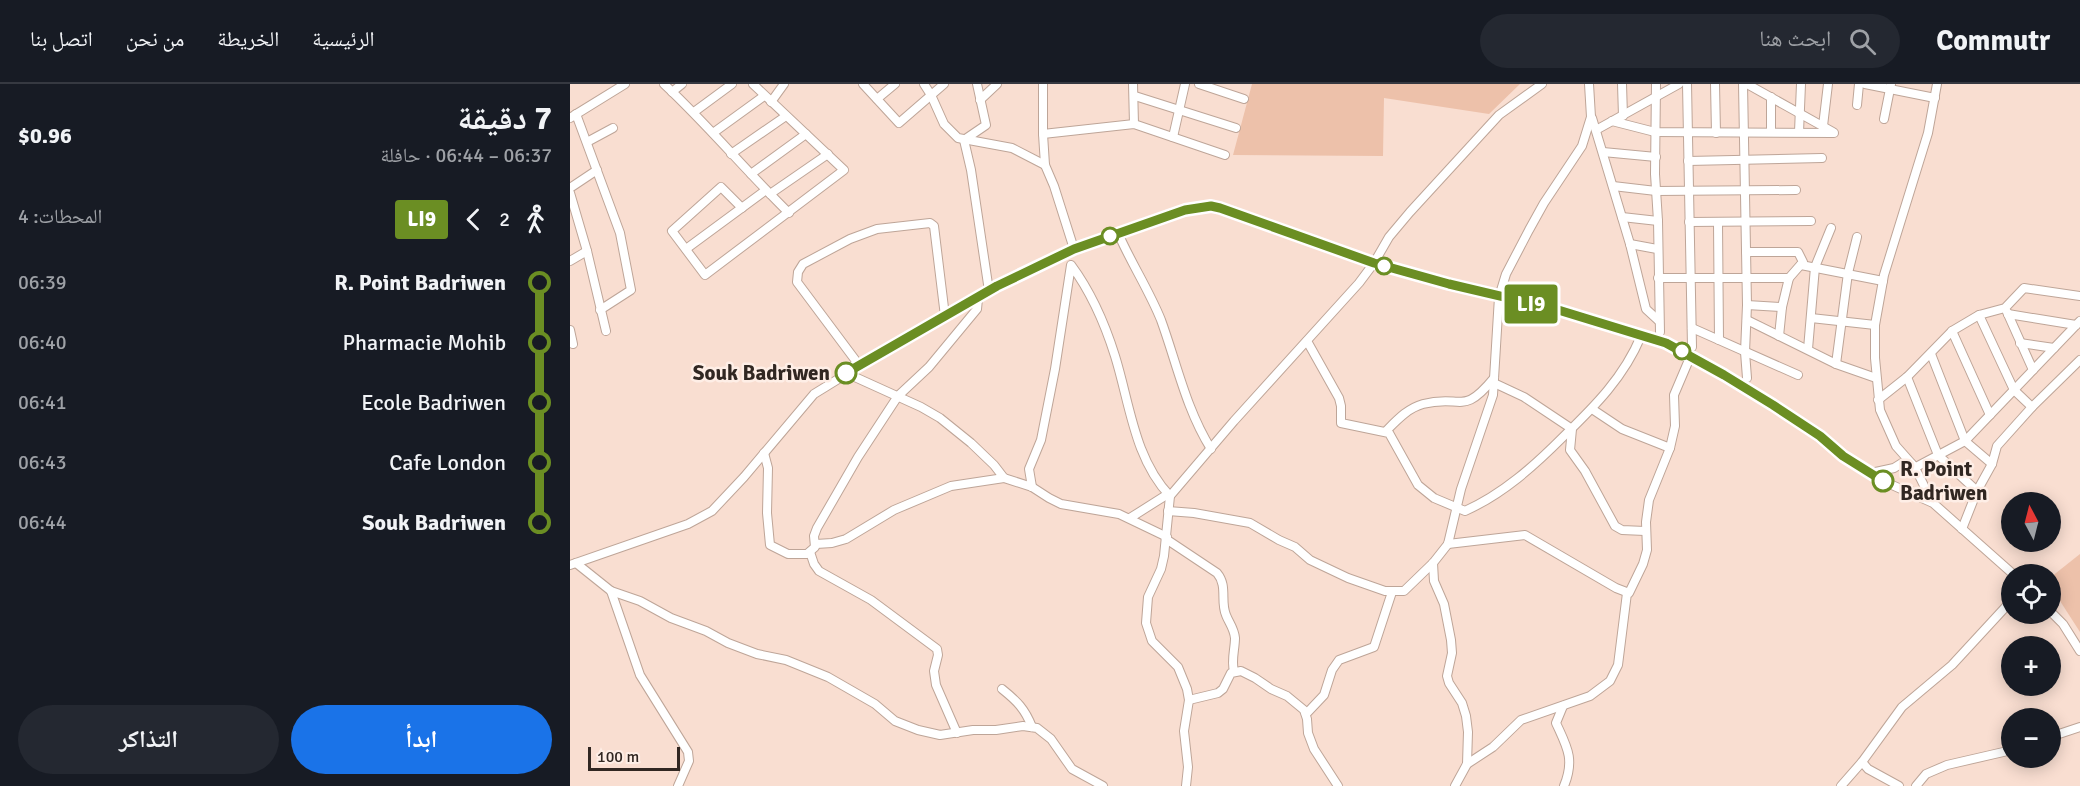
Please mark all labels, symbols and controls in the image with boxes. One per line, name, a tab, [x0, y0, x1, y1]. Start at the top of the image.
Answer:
search box	[1480, 14, 1900, 68]
text: Commutr	[1936, 24, 2050, 58]
text: ابحث هنا	[1759, 25, 1831, 52]
icon: search	[1846, 25, 1879, 58]
text: اتصل بنا	[30, 26, 93, 52]
text: من نحن	[126, 26, 184, 52]
text: الخريطة	[217, 26, 279, 52]
text: الرئيسية	[312, 26, 374, 52]
text: 7 دقيقة	[458, 98, 552, 139]
text: $0.96	[18, 122, 72, 149]
text: 06:37 – 06:44 · حافلة	[380, 143, 552, 168]
icon: back	[457, 203, 490, 236]
icon: walk	[519, 203, 552, 236]
text: المحطات: 4	[18, 204, 102, 229]
text: LI9	[407, 206, 436, 232]
text: 2	[499, 207, 510, 232]
unlabelled marker	[1101, 227, 1119, 245]
unlabelled marker	[1375, 257, 1393, 275]
text: R. Point Badriwen	[334, 269, 506, 296]
text: 06:39	[18, 270, 67, 295]
line badge: LI9	[1496, 284, 1566, 324]
text: LI9	[1517, 291, 1545, 317]
text: Pharmacie Mohib	[343, 329, 506, 356]
text: 06:40	[18, 330, 67, 355]
unlabelled marker	[1673, 342, 1691, 360]
place label: Souk Badriwen	[693, 360, 830, 386]
marker: Souk Badriwen	[835, 362, 857, 384]
text: Ecole Badriwen	[361, 389, 506, 416]
text: 06:41	[18, 390, 67, 415]
text: Cafe London	[389, 449, 506, 476]
text: 06:43	[18, 450, 67, 475]
place label: R. Point Badriwen	[1900, 456, 1987, 506]
marker: R. Point Badriwen	[1872, 470, 1894, 492]
north arrow	[2001, 492, 2061, 552]
map controls	[2001, 492, 2061, 768]
text: Souk Badriwen	[362, 509, 506, 536]
text: 06:44	[18, 510, 67, 535]
button: locate	[2001, 564, 2061, 624]
button: +	[2001, 636, 2061, 696]
button: التذاكر	[18, 705, 279, 774]
button: ابدأ	[291, 705, 552, 774]
button: −	[2001, 708, 2061, 768]
scale bar	[588, 744, 680, 772]
text: 100 m	[597, 747, 639, 767]

